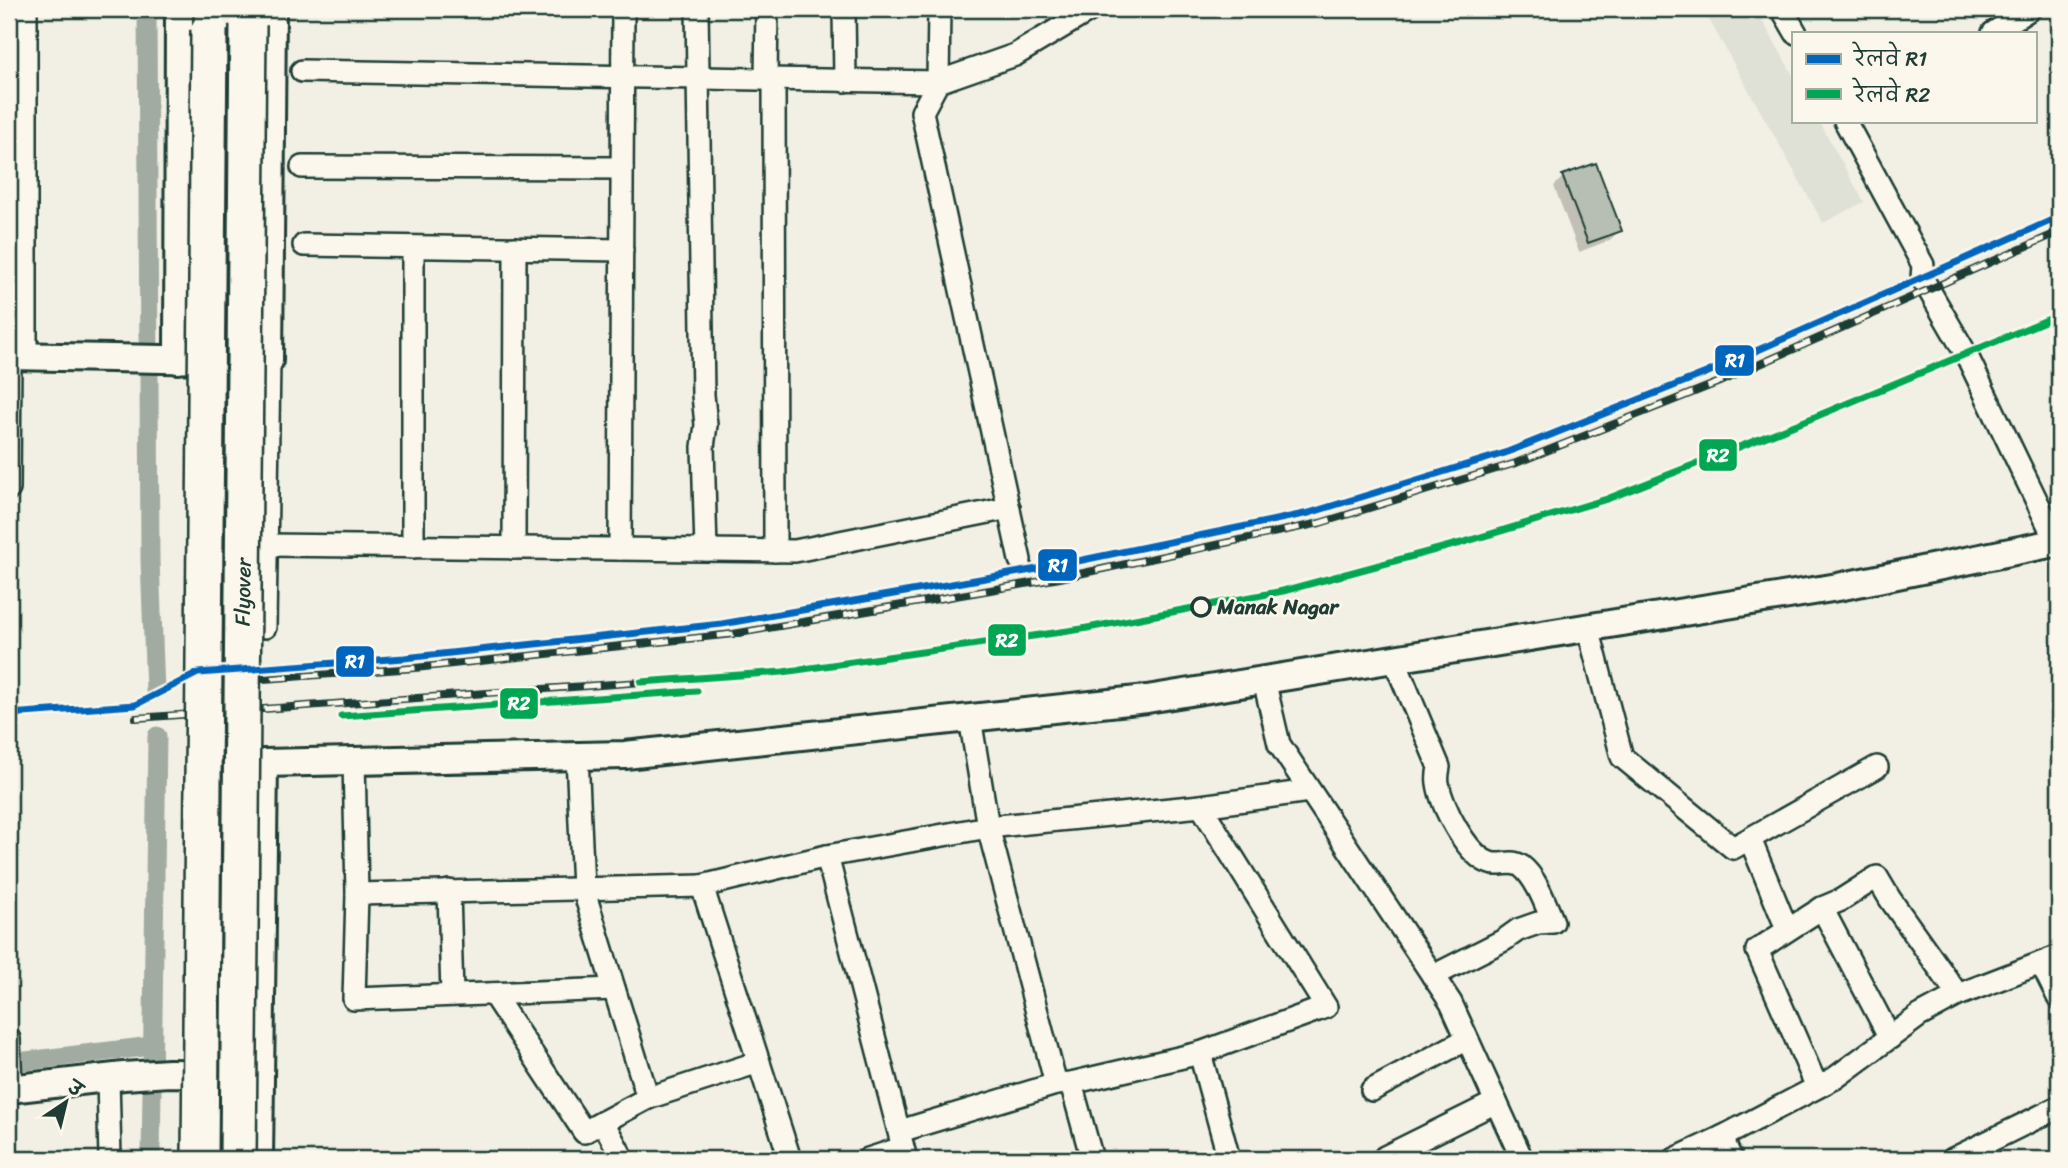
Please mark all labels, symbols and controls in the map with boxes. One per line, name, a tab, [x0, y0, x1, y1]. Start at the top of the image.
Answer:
legend	[1792, 32, 2036, 122]
text: रेलवे R1	[1851, 40, 1927, 78]
text: रेलवे R2	[1851, 76, 1930, 114]
line badge: R1	[1714, 344, 1755, 377]
text: R1	[1724, 344, 1745, 377]
line badge: R2	[1698, 438, 1738, 472]
text: R2	[1706, 439, 1729, 472]
line badge: R1	[1037, 548, 1078, 582]
text: R1	[1047, 549, 1068, 582]
street label: Flyover	[223, 556, 263, 626]
place label: Manak Nagar	[1216, 588, 1341, 626]
marker: Manak Nagar	[1191, 597, 1211, 617]
line badge: R2	[987, 623, 1027, 657]
text: R2	[995, 624, 1018, 657]
line badge: R1	[335, 645, 375, 678]
text: R1	[344, 645, 365, 678]
line badge: R2	[499, 687, 539, 720]
text: R2	[507, 687, 530, 720]
north arrow	[32, 1066, 102, 1136]
text: उ	[59, 1070, 92, 1107]

